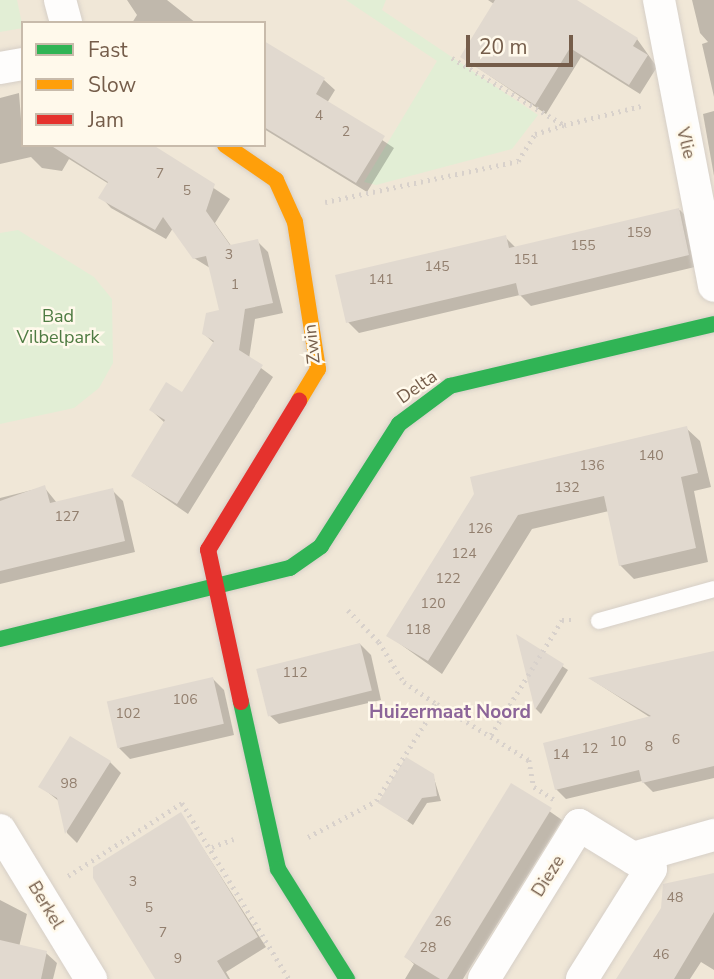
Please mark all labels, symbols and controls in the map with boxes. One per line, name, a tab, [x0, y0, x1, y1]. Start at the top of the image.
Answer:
legend	[21, 21, 266, 147]
scale bar	[469, 21, 576, 65]
text: 20 m	[479, 33, 528, 61]
text: Fast	[88, 36, 128, 64]
text: Slow	[88, 71, 136, 99]
text: Jam	[88, 106, 124, 134]
house number: 4	[315, 108, 323, 124]
house number: 2	[342, 124, 350, 140]
street label: Vlie	[672, 125, 700, 161]
house number: 7	[156, 166, 164, 182]
house number: 5	[183, 183, 191, 199]
house number: 159	[626, 225, 652, 241]
house number: 155	[570, 238, 596, 254]
house number: 3	[225, 247, 233, 263]
house number: 151	[513, 252, 539, 268]
house number: 145	[424, 259, 450, 275]
house number: 141	[368, 272, 394, 288]
house number: 1	[231, 277, 239, 293]
park label: Bad Vilbelpark	[17, 306, 99, 348]
street label: Zwin	[299, 323, 325, 365]
street label: Delta	[393, 366, 441, 408]
house number: 140	[638, 448, 664, 464]
house number: 136	[579, 458, 605, 474]
house number: 132	[554, 480, 580, 496]
house number: 127	[54, 509, 80, 525]
house number: 126	[467, 521, 493, 537]
house number: 124	[451, 546, 477, 562]
house number: 122	[435, 571, 461, 587]
house number: 120	[420, 596, 446, 612]
house number: 118	[405, 622, 431, 638]
house number: 112	[282, 665, 308, 681]
house number: 106	[172, 692, 198, 708]
district label: Huizermaat Noord	[369, 702, 531, 724]
house number: 102	[115, 706, 141, 722]
house number: 6	[672, 732, 680, 748]
house number: 10	[610, 734, 626, 750]
house number: 8	[645, 739, 653, 755]
house number: 12	[582, 741, 598, 757]
house number: 14	[553, 747, 569, 763]
house number: 98	[61, 776, 77, 792]
street label: Dieze	[527, 851, 569, 901]
house number: 3	[129, 874, 137, 890]
street label: Berkel	[23, 877, 69, 933]
house number: 48	[667, 890, 683, 906]
house number: 5	[145, 900, 153, 916]
house number: 26	[435, 914, 451, 930]
house number: 7	[159, 925, 167, 941]
house number: 28	[420, 940, 436, 956]
house number: 46	[653, 947, 669, 963]
house number: 9	[174, 951, 182, 967]

